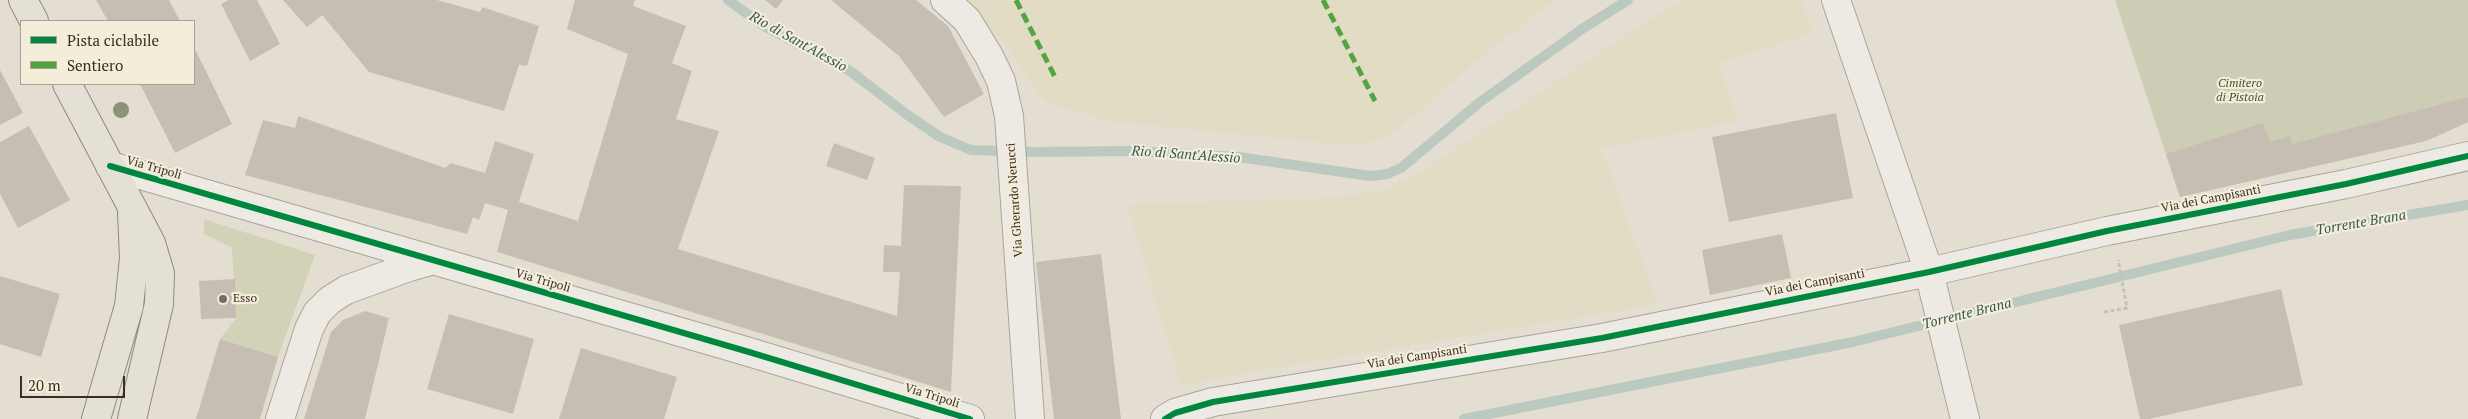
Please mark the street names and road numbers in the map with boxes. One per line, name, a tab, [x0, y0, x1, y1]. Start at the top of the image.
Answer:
street label: Via Gherardo Nerucci	[1004, 142, 1026, 258]
street label: Via Tripoli	[125, 153, 183, 183]
street label: Via dei Campisanti	[2160, 182, 2262, 216]
street label: Via Tripoli	[514, 266, 572, 296]
street label: Via dei Campisanti	[1764, 266, 1866, 300]
street label: Via dei Campisanti	[1366, 342, 1468, 372]
street label: Via Tripoli	[903, 381, 961, 411]

